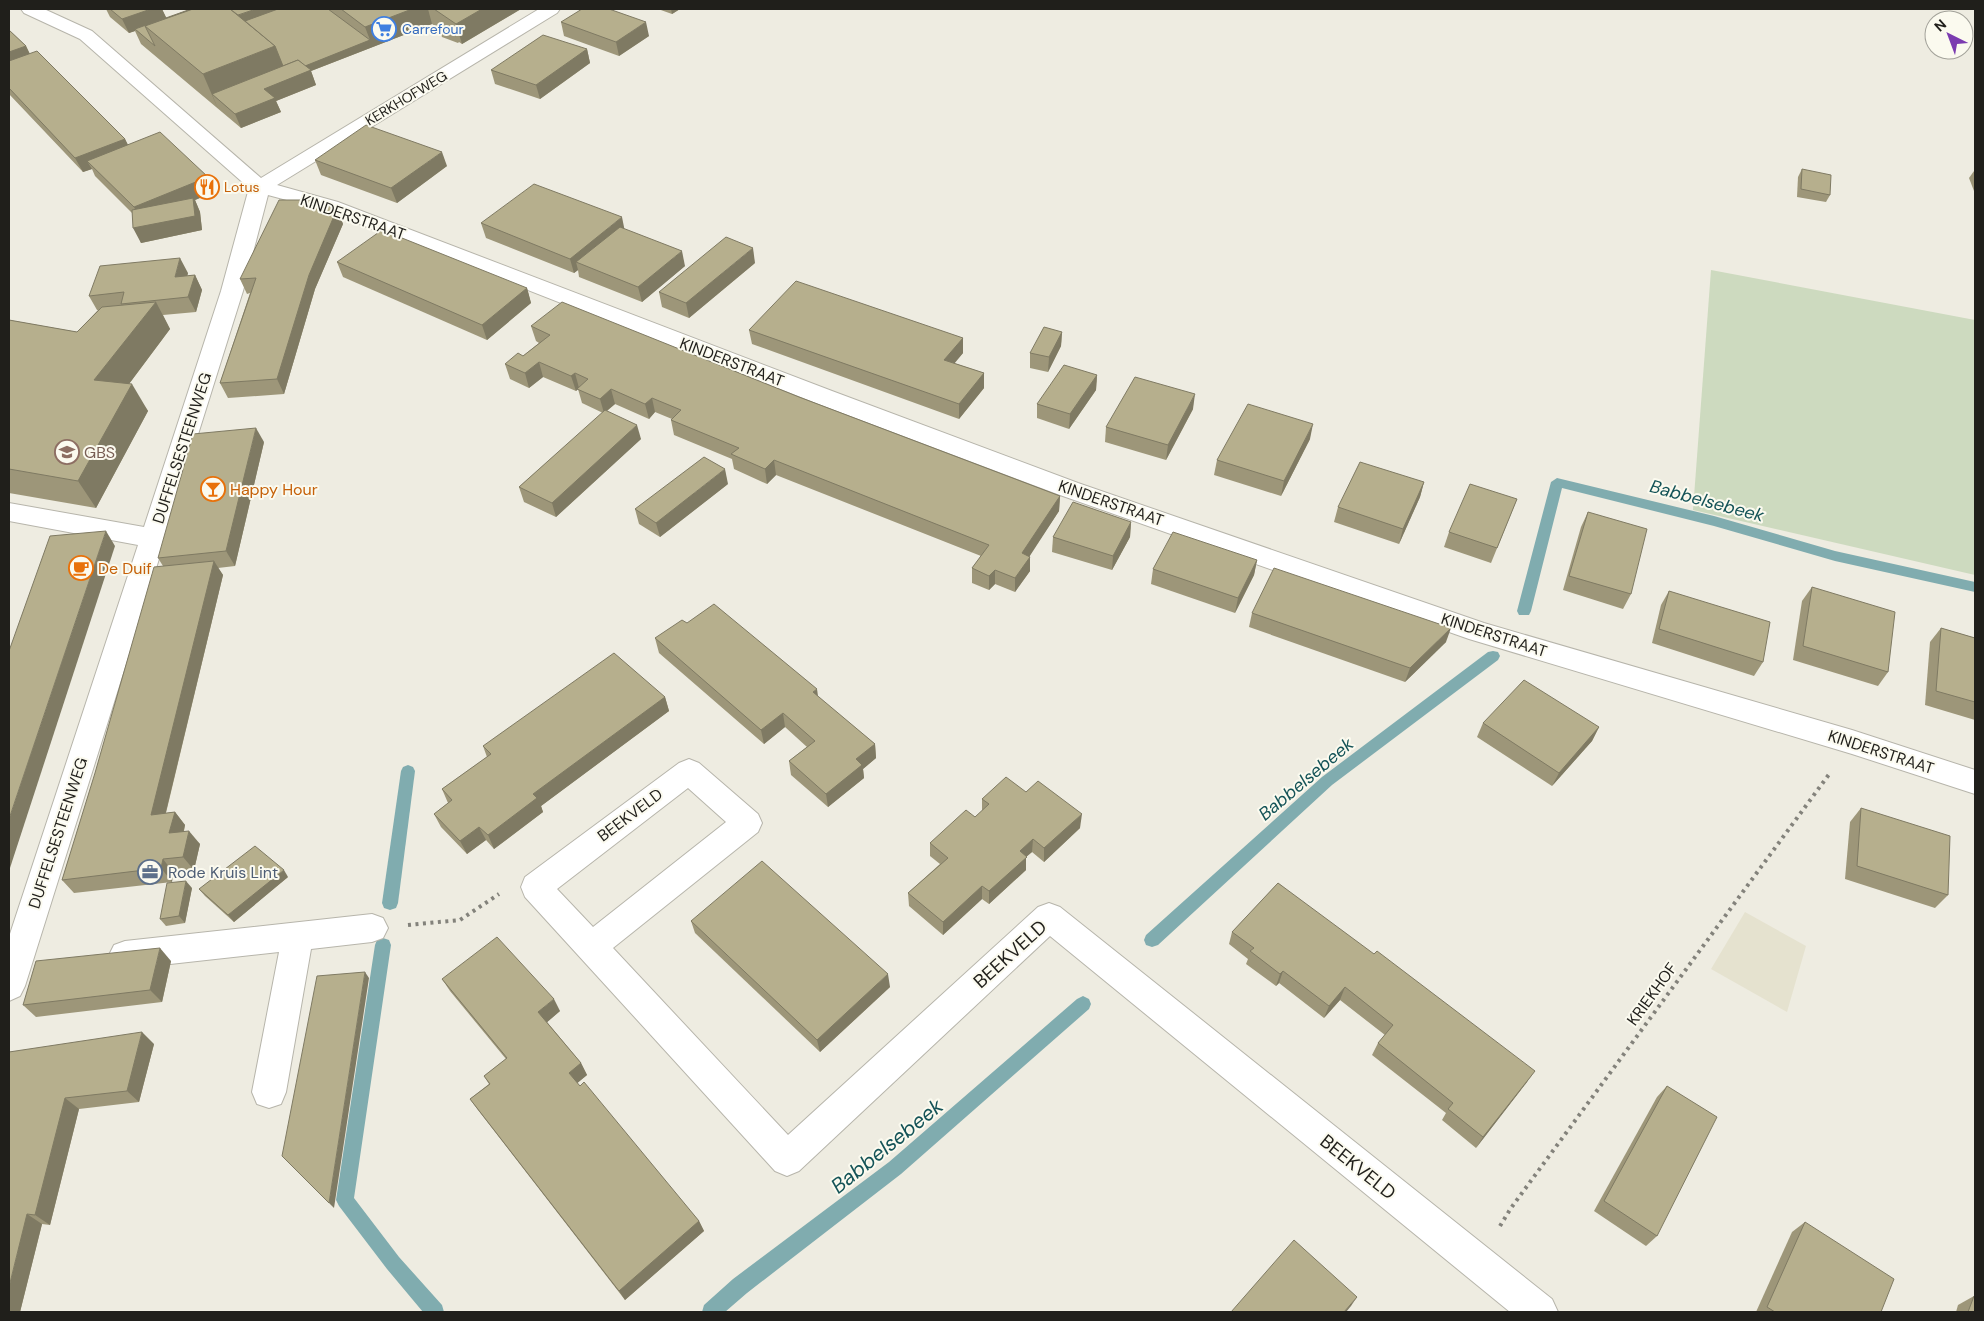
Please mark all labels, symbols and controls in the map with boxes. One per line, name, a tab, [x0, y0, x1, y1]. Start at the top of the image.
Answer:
north arrow	[1924, 10, 1974, 60]
text: N	[1930, 15, 1950, 35]
supermarket icon: Carrefour	[371, 16, 397, 42]
place label: Carrefour	[402, 20, 464, 38]
street label: KERKHOFWEG	[362, 66, 450, 130]
restaurant icon: Lotus	[194, 174, 220, 200]
place label: Lotus	[224, 178, 260, 196]
street label: KINDERSTRAAT	[298, 189, 409, 245]
street label: KINDERSTRAAT	[677, 332, 787, 392]
street label: DUFFELSESTEENWEG	[148, 370, 216, 526]
school or university icon: GBS	[54, 439, 80, 465]
place label: GBS	[84, 442, 115, 463]
water label: Babbelsebeek	[1647, 474, 1768, 528]
street label: KINDERSTRAAT	[1056, 475, 1167, 531]
bar icon: Happy Hour	[200, 476, 226, 502]
place label: Happy Hour	[230, 479, 318, 500]
cafe icon: De Duif	[68, 555, 94, 581]
place label: De Duif	[98, 558, 152, 579]
street label: KINDERSTRAAT	[1438, 608, 1550, 662]
street label: KINDERSTRAAT	[1825, 725, 1937, 779]
water label: Babbelsebeek	[1253, 732, 1359, 826]
street label: DUFFELSESTEENWEG	[24, 755, 92, 911]
street label: BEEKVELD	[593, 784, 667, 846]
office icon: Rode Kruis Lint	[137, 859, 163, 885]
place label: Rode Kruis Lint	[168, 862, 278, 883]
street label: BEEKVELD	[968, 914, 1052, 994]
street label: KRIEKHOF	[1622, 958, 1682, 1030]
water label: Babbelsebeek	[825, 1092, 949, 1200]
street label: BEEKVELD	[1315, 1129, 1401, 1205]

